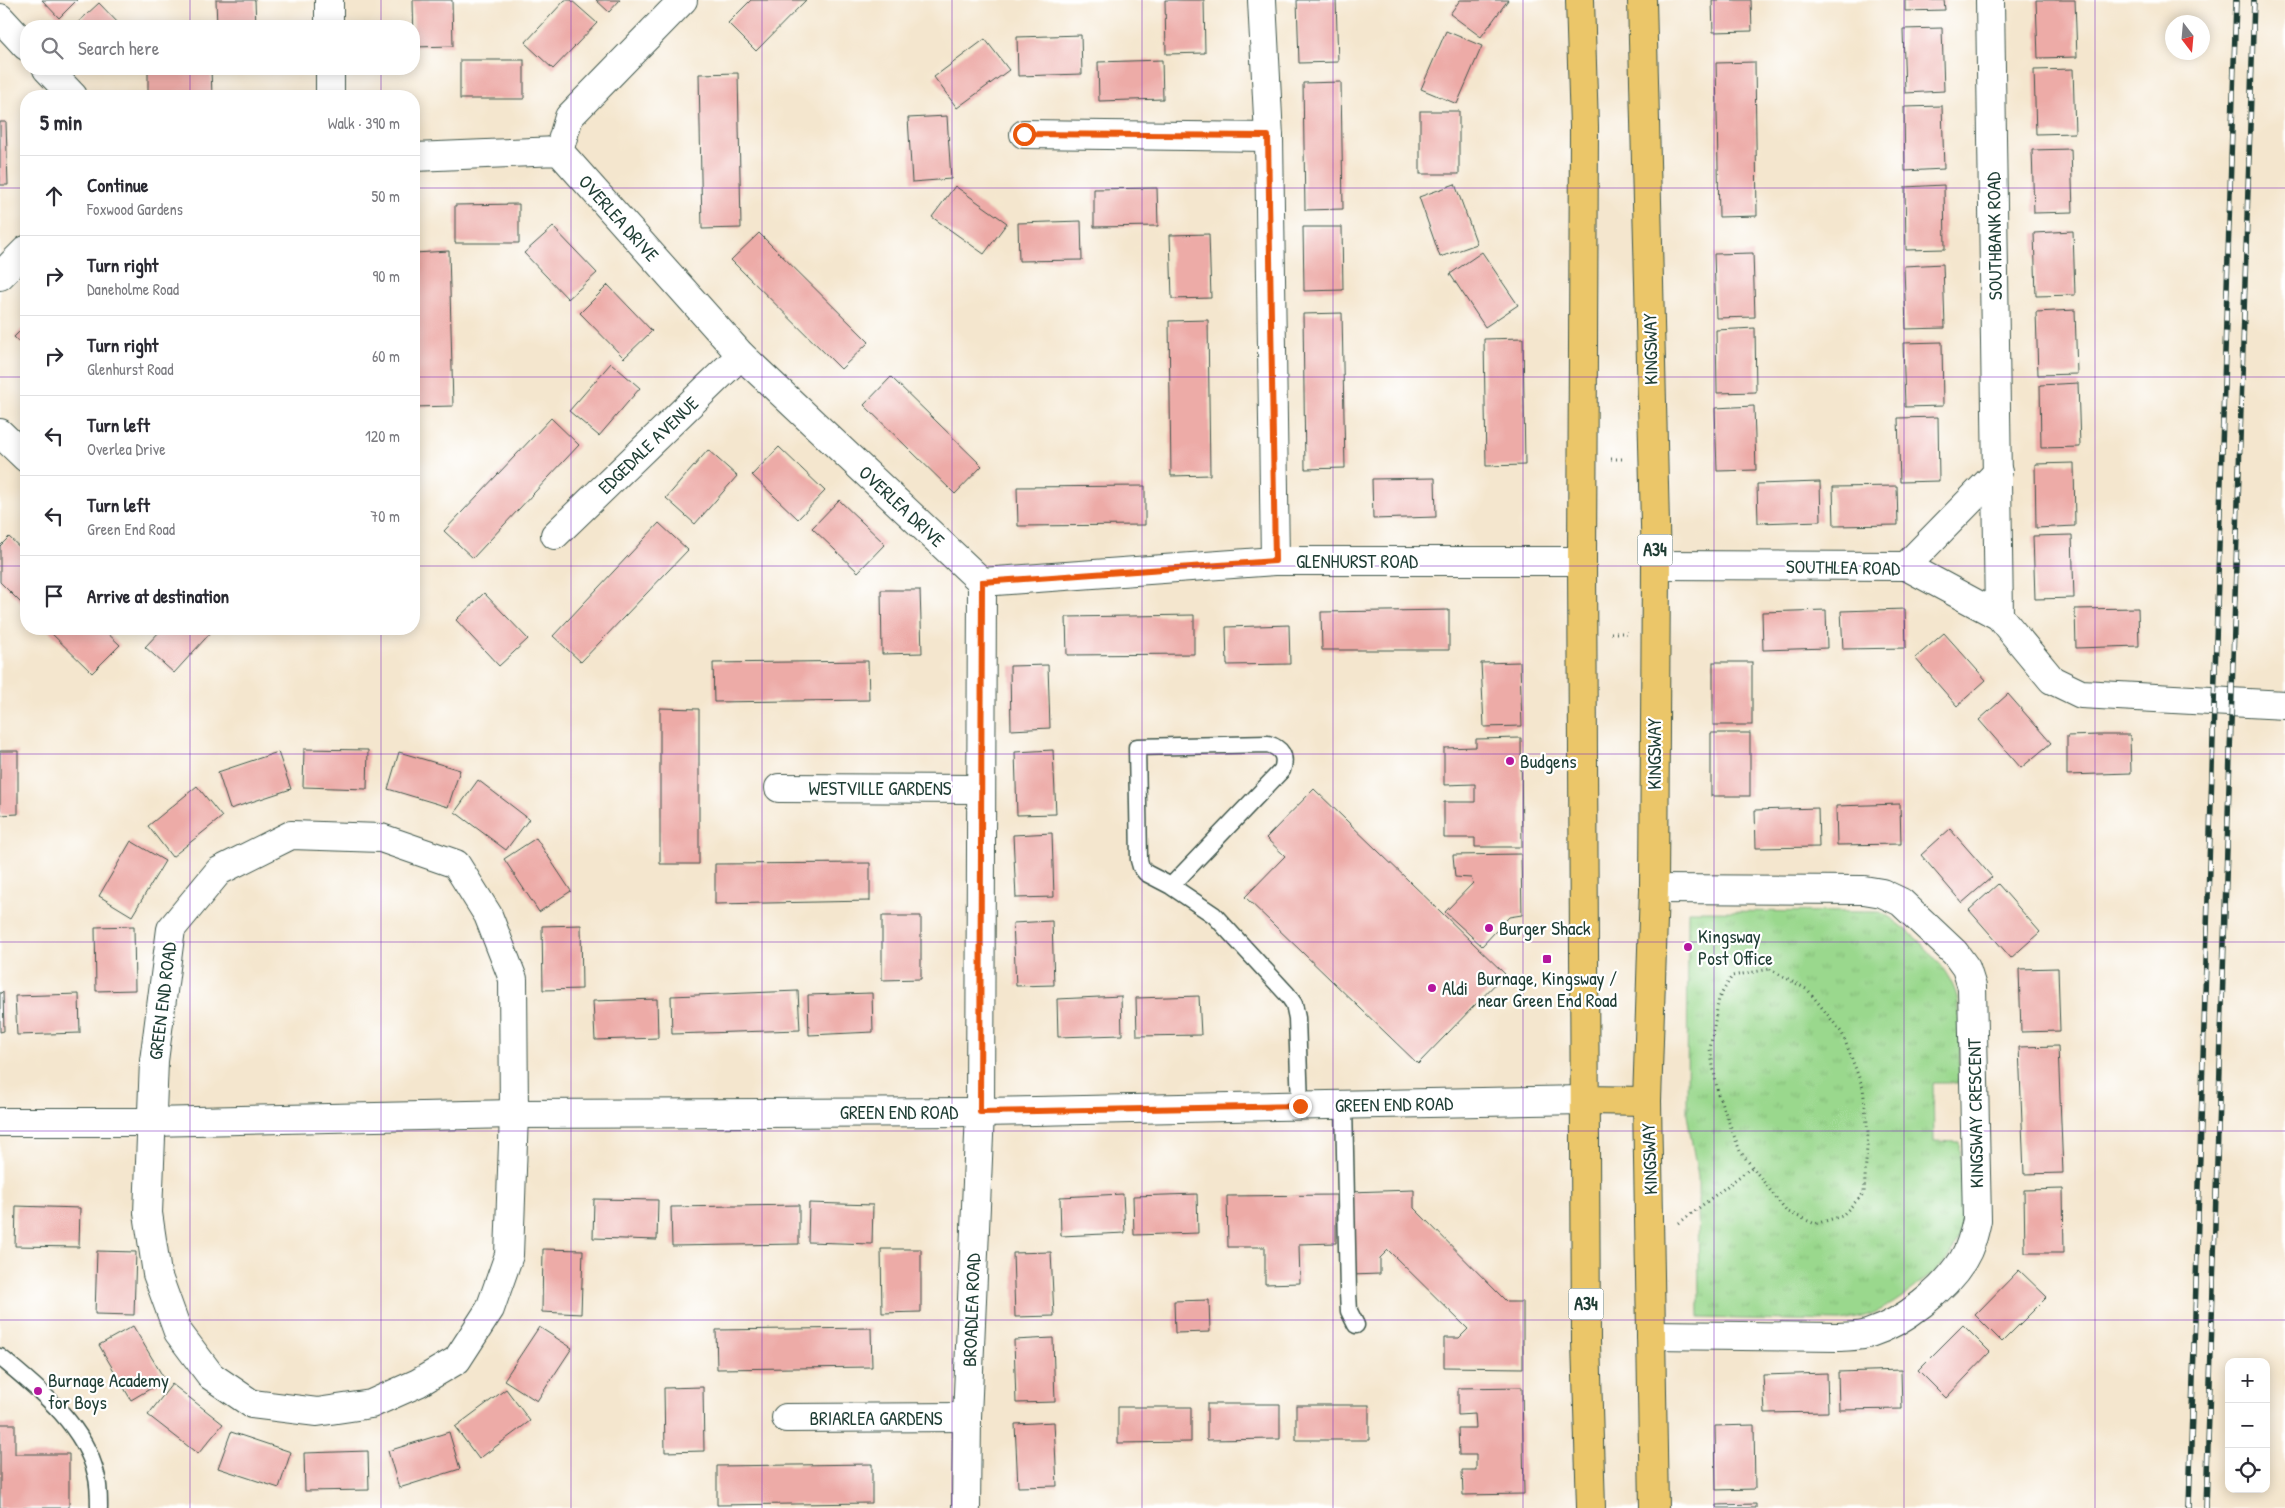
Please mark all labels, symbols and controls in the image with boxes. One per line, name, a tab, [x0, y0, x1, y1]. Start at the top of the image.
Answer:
north arrow	[2165, 15, 2210, 60]
search box	[20, 20, 420, 75]
icon: search	[38, 34, 66, 62]
text: Search here	[78, 35, 159, 61]
text: 5 min	[40, 108, 82, 137]
text: Walk · 390 m	[328, 112, 400, 134]
route start	[1013, 123, 1036, 146]
street label: OVERLEA DRIVE	[573, 169, 665, 267]
text: Continue	[87, 172, 148, 198]
street label: SOUTHBANK ROAD	[1980, 172, 2008, 300]
icon: ahead	[40, 182, 68, 210]
text: 50 m	[372, 185, 400, 207]
text: Foxwood Gardens	[87, 198, 183, 220]
text: Turn right	[87, 252, 158, 278]
icon: right	[40, 262, 68, 290]
text: 90 m	[372, 265, 400, 287]
text: Daneholme Road	[87, 278, 179, 300]
street label: KINGSWAY	[1636, 312, 1664, 385]
text: Turn right	[87, 332, 158, 358]
icon: right	[40, 342, 68, 370]
text: 60 m	[372, 345, 400, 367]
text: Glenhurst Road	[87, 358, 173, 380]
street label: EDGEDALE AVENUE	[592, 390, 704, 500]
text: Turn left	[87, 412, 150, 438]
icon: left	[40, 422, 68, 450]
text: 120 m	[365, 425, 400, 447]
text: Overlea Drive	[87, 438, 166, 460]
street label: OVERLEA DRIVE	[853, 459, 951, 553]
text: Turn left	[87, 492, 150, 518]
icon: left	[40, 502, 68, 530]
text: 70 m	[370, 505, 400, 527]
text: Green End Road	[87, 518, 175, 540]
road number: A34	[1638, 534, 1672, 566]
street label: GLENHURST ROAD	[1296, 548, 1418, 574]
street label: SOUTHLEA ROAD	[1786, 553, 1900, 581]
icon: arrive	[40, 582, 68, 610]
text: Arrive at destination	[87, 583, 229, 609]
street label: KINGSWAY	[1641, 718, 1667, 790]
place label: Budgens	[1520, 748, 1577, 774]
marker: Budgens	[1504, 755, 1516, 767]
street label: WESTVILLE GARDENS	[808, 775, 952, 801]
place label: Burger Shack	[1499, 915, 1591, 941]
marker: Burger Shack	[1483, 922, 1495, 934]
place label: Kingsway Post Office	[1698, 923, 1773, 971]
street label: GREEN END ROAD	[142, 941, 182, 1061]
marker: Kingsway Post Office	[1682, 941, 1694, 953]
marker: Burnage, Kingsway / near Green End Road	[1541, 953, 1553, 965]
place label: Burnage, Kingsway / near Green End Road	[1477, 965, 1617, 1013]
place label: Aldi	[1442, 975, 1468, 1001]
marker: Aldi	[1426, 982, 1438, 994]
street label: KINGSWAY CRESCENT	[1961, 1037, 1989, 1188]
street label: GREEN END ROAD	[1335, 1090, 1453, 1118]
route end	[1289, 1095, 1312, 1118]
street label: GREEN END ROAD	[840, 1099, 958, 1125]
street label: KINGSWAY	[1635, 1122, 1663, 1195]
street label: BROADLEA ROAD	[956, 1253, 986, 1367]
road number: A34	[1568, 1288, 1604, 1320]
map controls	[2225, 1358, 2270, 1493]
button: +	[2225, 1358, 2270, 1403]
place label: Burnage Academy for Boys	[48, 1367, 169, 1415]
marker: Burnage Academy for Boys	[32, 1385, 44, 1397]
button: −	[2225, 1403, 2270, 1448]
street label: BRIARLEA GARDENS	[809, 1405, 943, 1431]
button: locate	[2225, 1448, 2270, 1493]

